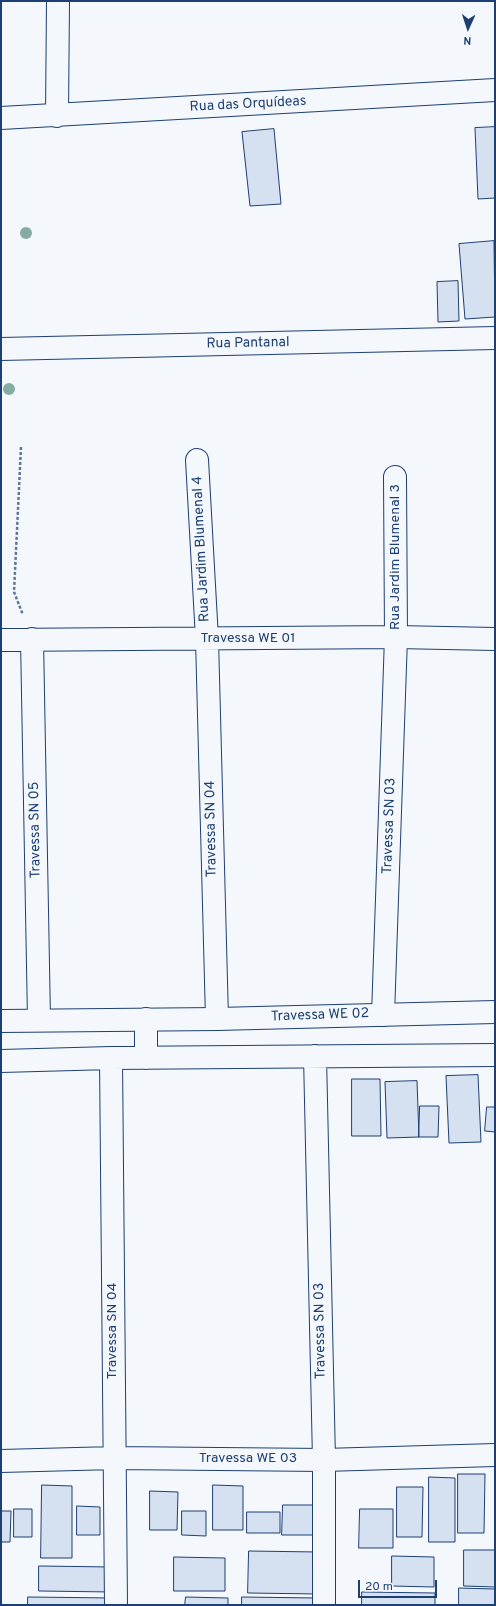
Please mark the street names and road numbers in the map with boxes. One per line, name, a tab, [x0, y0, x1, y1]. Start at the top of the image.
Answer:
street label: Rua das Orquídeas	[189, 94, 307, 116]
street label: Rua Pantanal	[206, 335, 290, 353]
street label: Rua Jardim Blumenal 4	[190, 476, 214, 622]
street label: Rua Jardim Blumenal 3	[388, 484, 404, 630]
street label: Travessa WE 01	[200, 631, 296, 647]
street label: Travessa SN 03	[380, 777, 400, 875]
street label: Travessa SN 04	[203, 780, 221, 878]
street label: Travessa SN 05	[27, 781, 45, 879]
street label: Travessa WE 02	[271, 1006, 369, 1026]
street label: Travessa SN 04	[105, 1283, 121, 1379]
street label: Travessa SN 03	[312, 1283, 330, 1379]
street label: Travessa WE 03	[199, 1451, 297, 1467]

